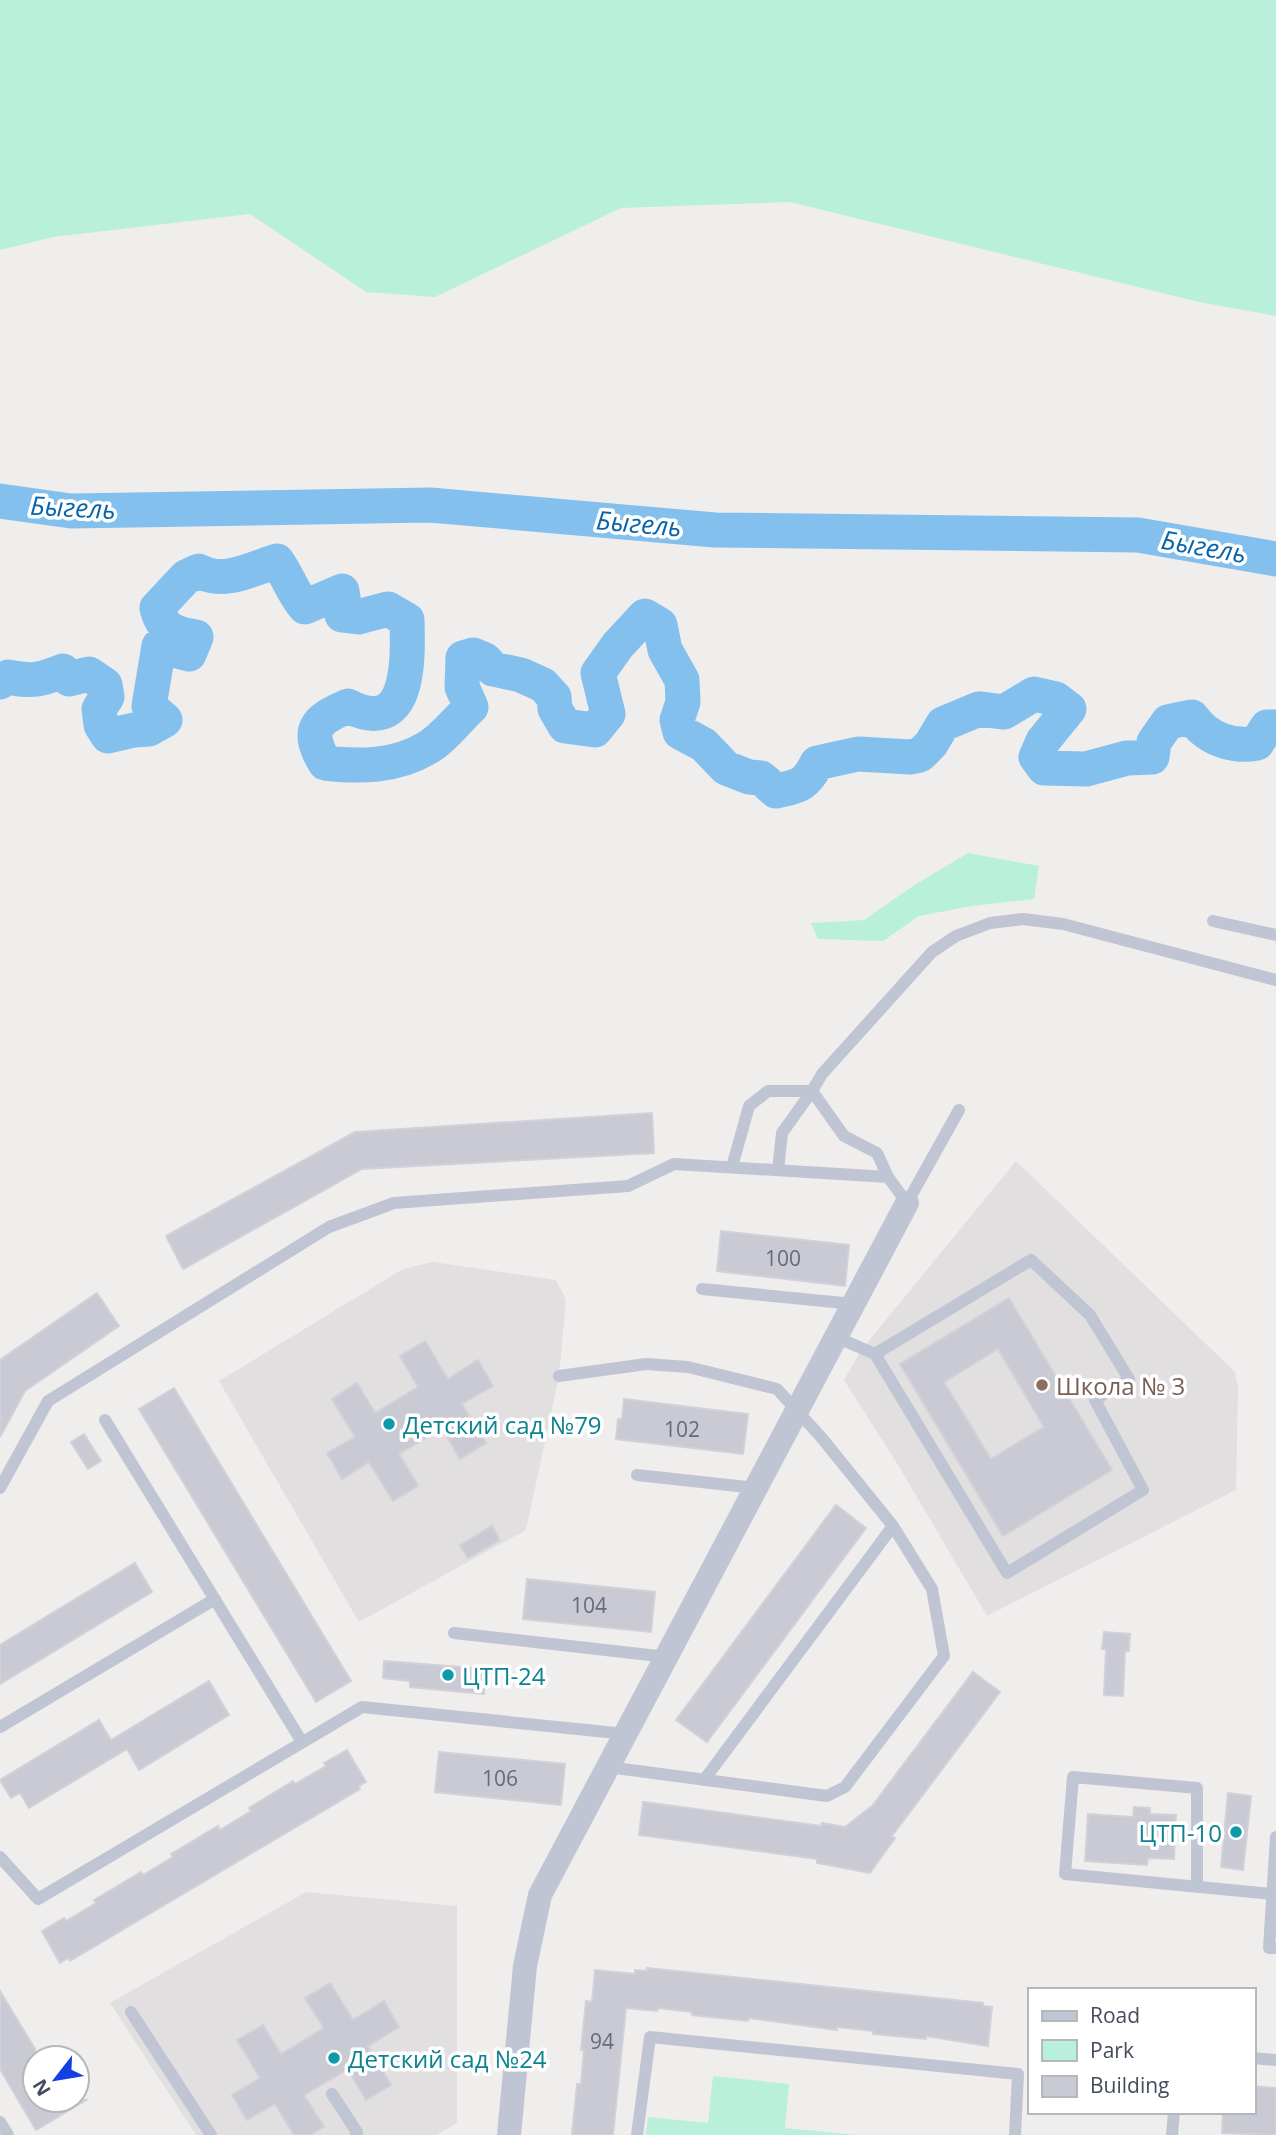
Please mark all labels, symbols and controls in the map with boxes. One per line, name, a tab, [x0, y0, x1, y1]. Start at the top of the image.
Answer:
water label: Быгель	[29, 487, 117, 527]
water label: Быгель	[595, 501, 683, 545]
water label: Быгель	[1159, 521, 1249, 571]
house number: 100	[765, 1244, 801, 1272]
place label: Школа № 3	[1056, 1369, 1185, 1402]
marker: Школа № 3	[1034, 1377, 1050, 1393]
place label: Детский сад №79	[403, 1408, 602, 1441]
house number: 102	[664, 1415, 700, 1443]
marker: Детский сад №79	[381, 1416, 397, 1432]
house number: 104	[571, 1591, 607, 1619]
place label: ЦТП-24	[462, 1659, 546, 1692]
marker: ЦТП-24	[440, 1667, 456, 1683]
house number: 106	[482, 1764, 518, 1792]
place label: ЦТП-10	[1138, 1816, 1222, 1849]
marker: ЦТП-10	[1228, 1824, 1244, 1840]
legend	[1028, 1988, 1255, 2114]
text: Road	[1090, 2001, 1140, 2029]
house number: 94	[590, 2027, 614, 2055]
text: Park	[1090, 2036, 1134, 2064]
place label: Детский сад №24	[348, 2042, 547, 2075]
north arrow	[21, 2044, 91, 2114]
marker: Детский сад №24	[326, 2050, 342, 2066]
text: Building	[1090, 2071, 1169, 2099]
text: N	[26, 2074, 57, 2101]

